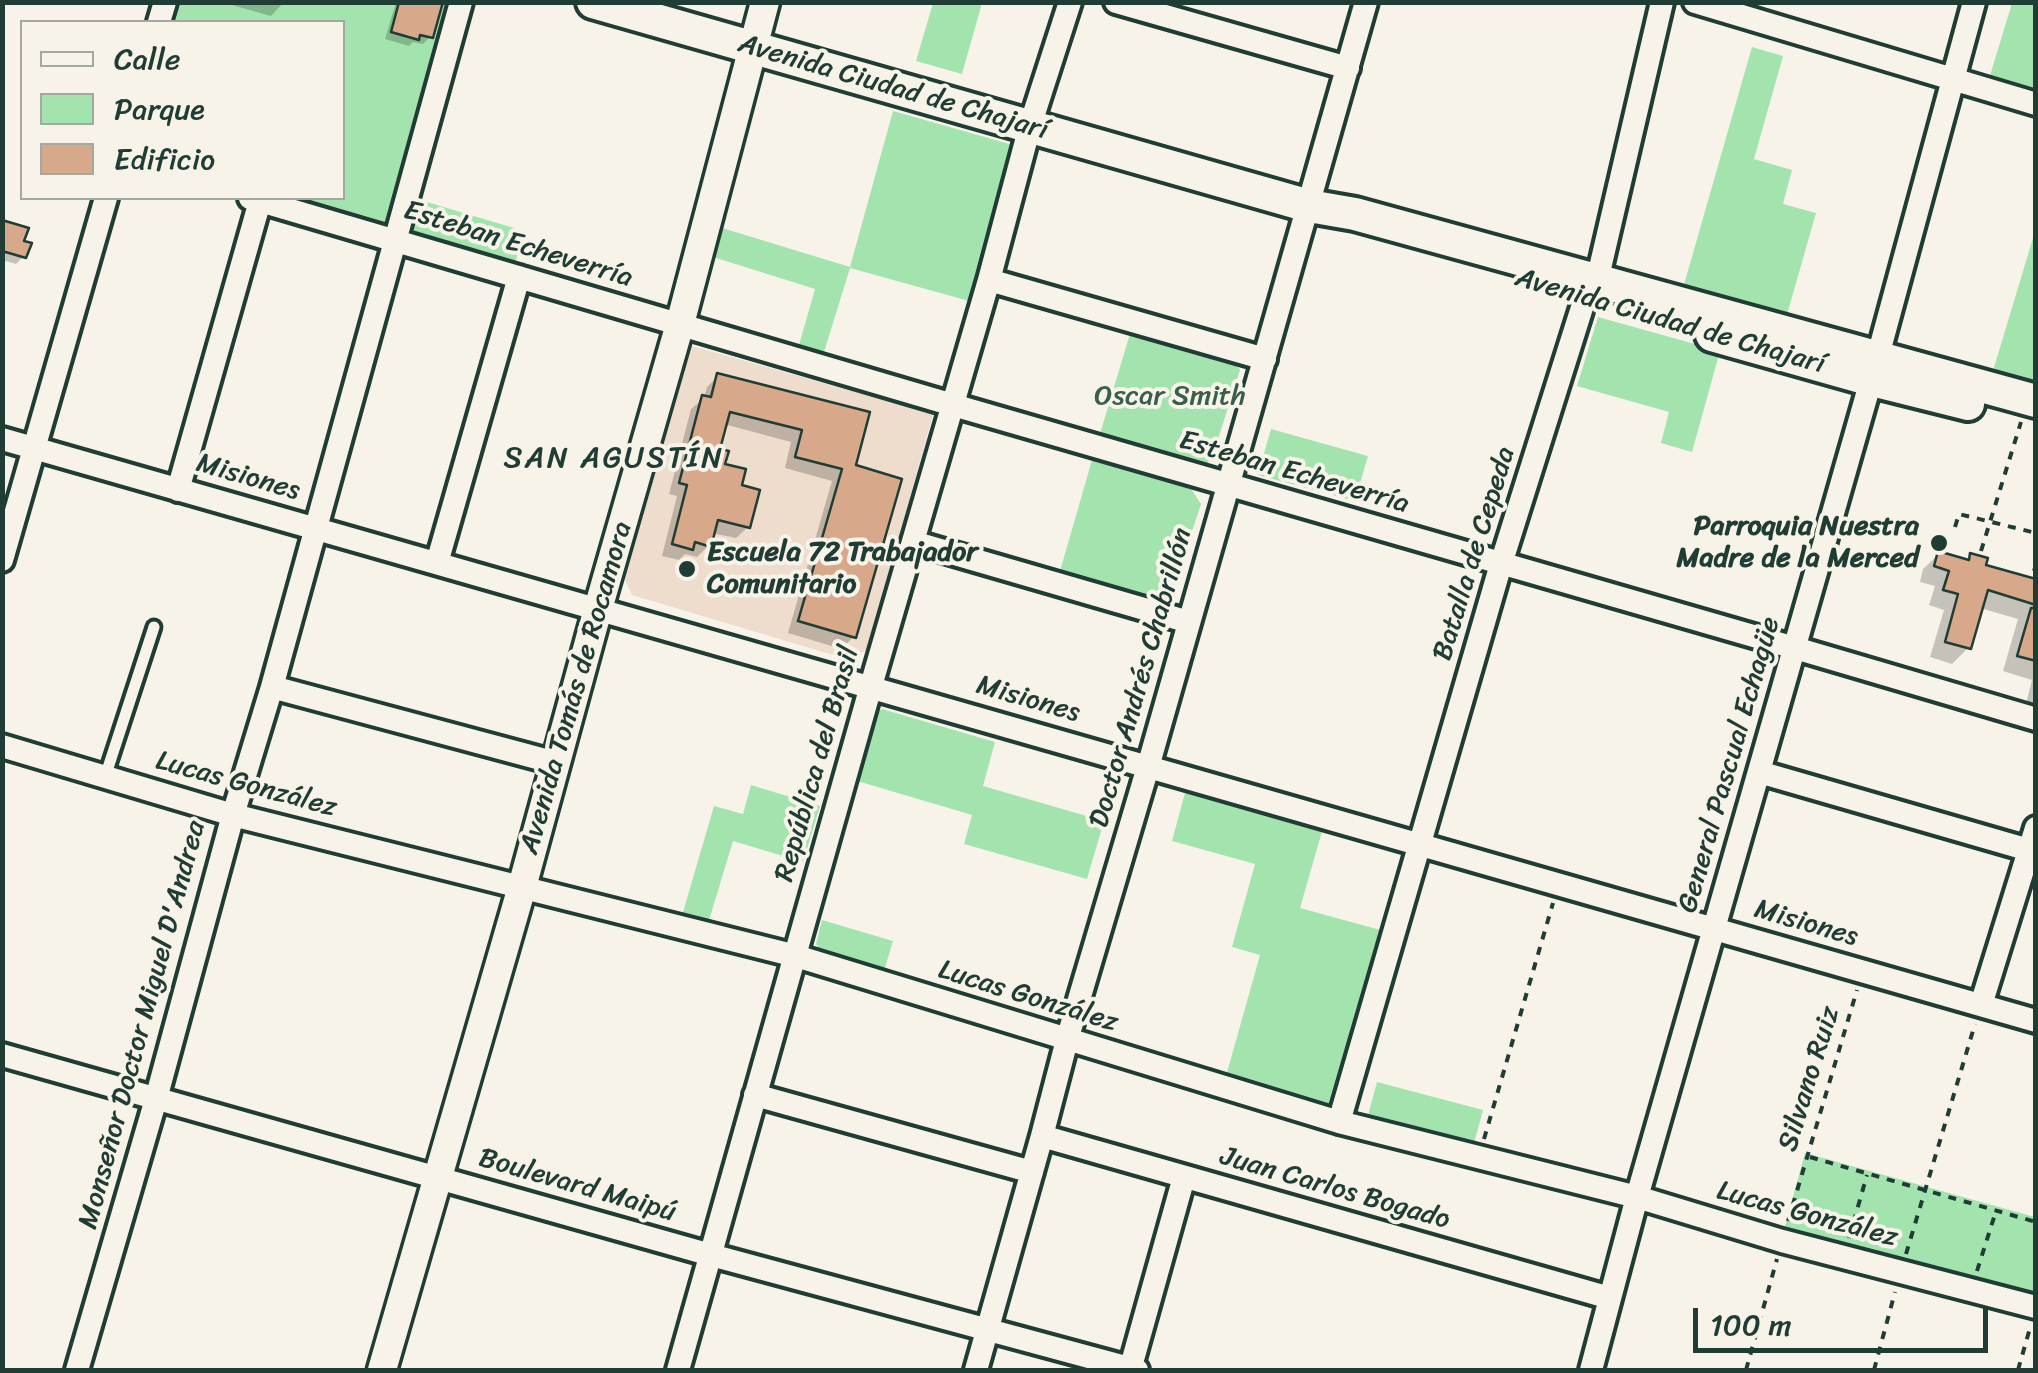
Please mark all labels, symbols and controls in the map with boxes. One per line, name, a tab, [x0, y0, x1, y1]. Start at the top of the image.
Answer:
legend	[20, 20, 345, 200]
street label: Avenida Ciudad de Chajarí	[734, 28, 1052, 148]
text: Calle	[114, 32, 180, 86]
text: Parque	[114, 82, 205, 136]
text: Edificio	[114, 132, 215, 186]
street label: Esteban Echeverría	[400, 194, 636, 296]
street label: Avenida Ciudad de Chajarí	[1511, 262, 1829, 382]
park label: Oscar Smith	[1094, 380, 1246, 414]
street label: Esteban Echeverría	[1175, 424, 1413, 522]
district label: SAN AGUSTÍN	[504, 441, 724, 477]
street label: Batalla de Cepeda	[1427, 443, 1523, 665]
street label: Misiones	[192, 447, 304, 509]
place label: Parroquia Nuestra Madre de la Merced	[1677, 510, 1919, 576]
street label: Avenida Tomás de Rocamora	[513, 518, 641, 858]
street label: Doctor Andrés Chabrillón	[1083, 524, 1201, 832]
marker: Parroquia Nuestra Madre de la Merced	[1928, 532, 1950, 554]
place label: Escuela 72 Trabajador Comunitario	[707, 536, 978, 602]
marker: Escuela 72 Trabajador Comunitario	[676, 558, 698, 580]
street label: General Pascual Echagüe	[1672, 613, 1788, 917]
street label: República del Brasil	[768, 642, 868, 886]
street label: Misiones	[972, 669, 1084, 731]
street label: Lucas González	[152, 745, 340, 825]
street label: Monseñor Doctor Miguel D'Andrea	[72, 817, 214, 1233]
street label: Misiones	[1750, 893, 1862, 955]
street label: Lucas González	[934, 954, 1122, 1040]
street label: Silvano Ruiz	[1772, 1002, 1848, 1156]
street label: Juan Carlos Bogado	[1216, 1140, 1454, 1238]
street label: Boulevard Maipú	[475, 1142, 679, 1230]
street label: Lucas González	[1713, 1175, 1901, 1255]
scale bar	[1698, 1288, 1993, 1350]
text: 100 m	[1710, 1298, 1792, 1352]

